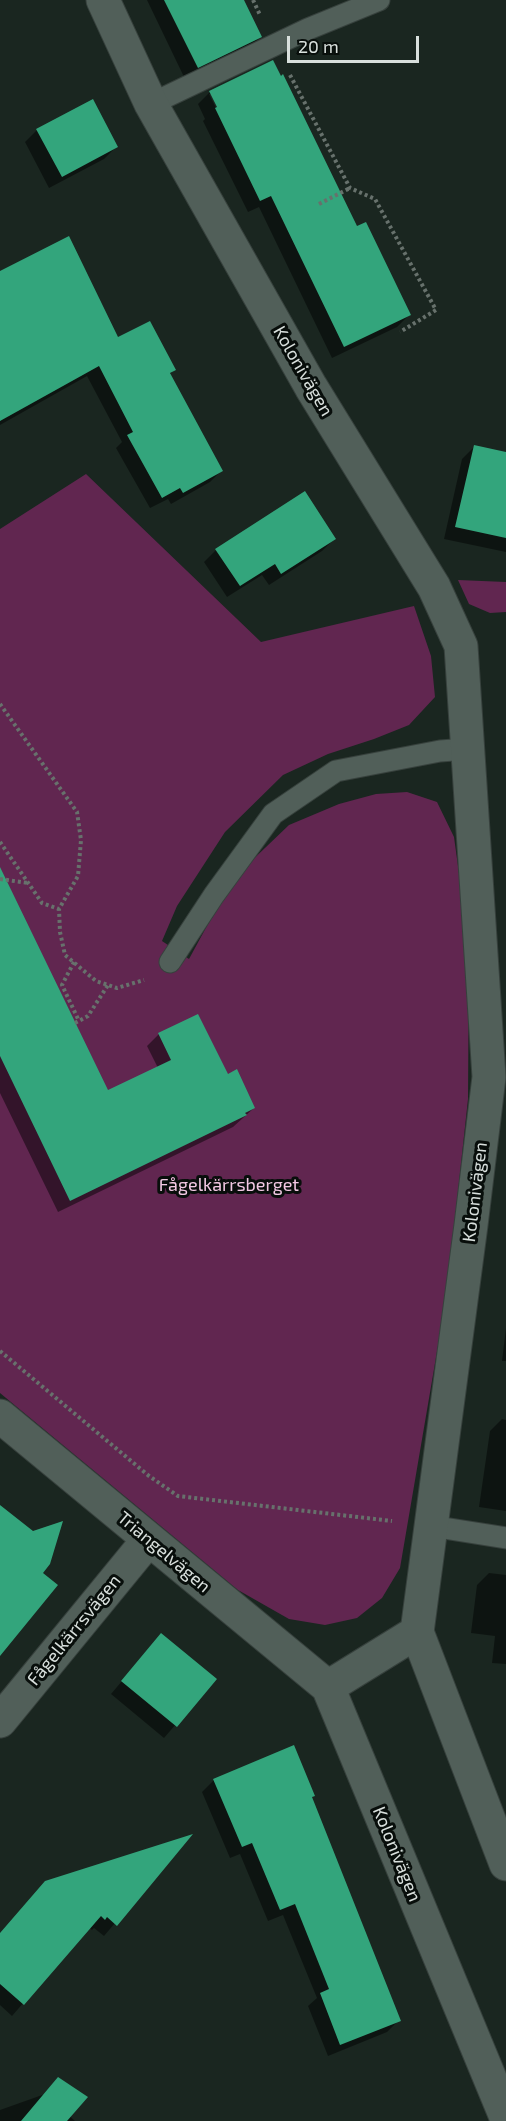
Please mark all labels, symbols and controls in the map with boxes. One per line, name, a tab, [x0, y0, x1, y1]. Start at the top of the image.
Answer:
scale bar	[290, 24, 422, 62]
text: 20 m	[298, 35, 339, 57]
street label: Kolonivägen	[269, 322, 337, 420]
street label: Kolonivägen	[458, 1141, 492, 1243]
park label: Fågelkärrsberget	[159, 1174, 299, 1196]
street label: Triangelvägen	[113, 1507, 215, 1597]
street label: Fågelkärrsvägen	[23, 1570, 125, 1690]
street label: Kolonivägen	[368, 1803, 426, 1905]

